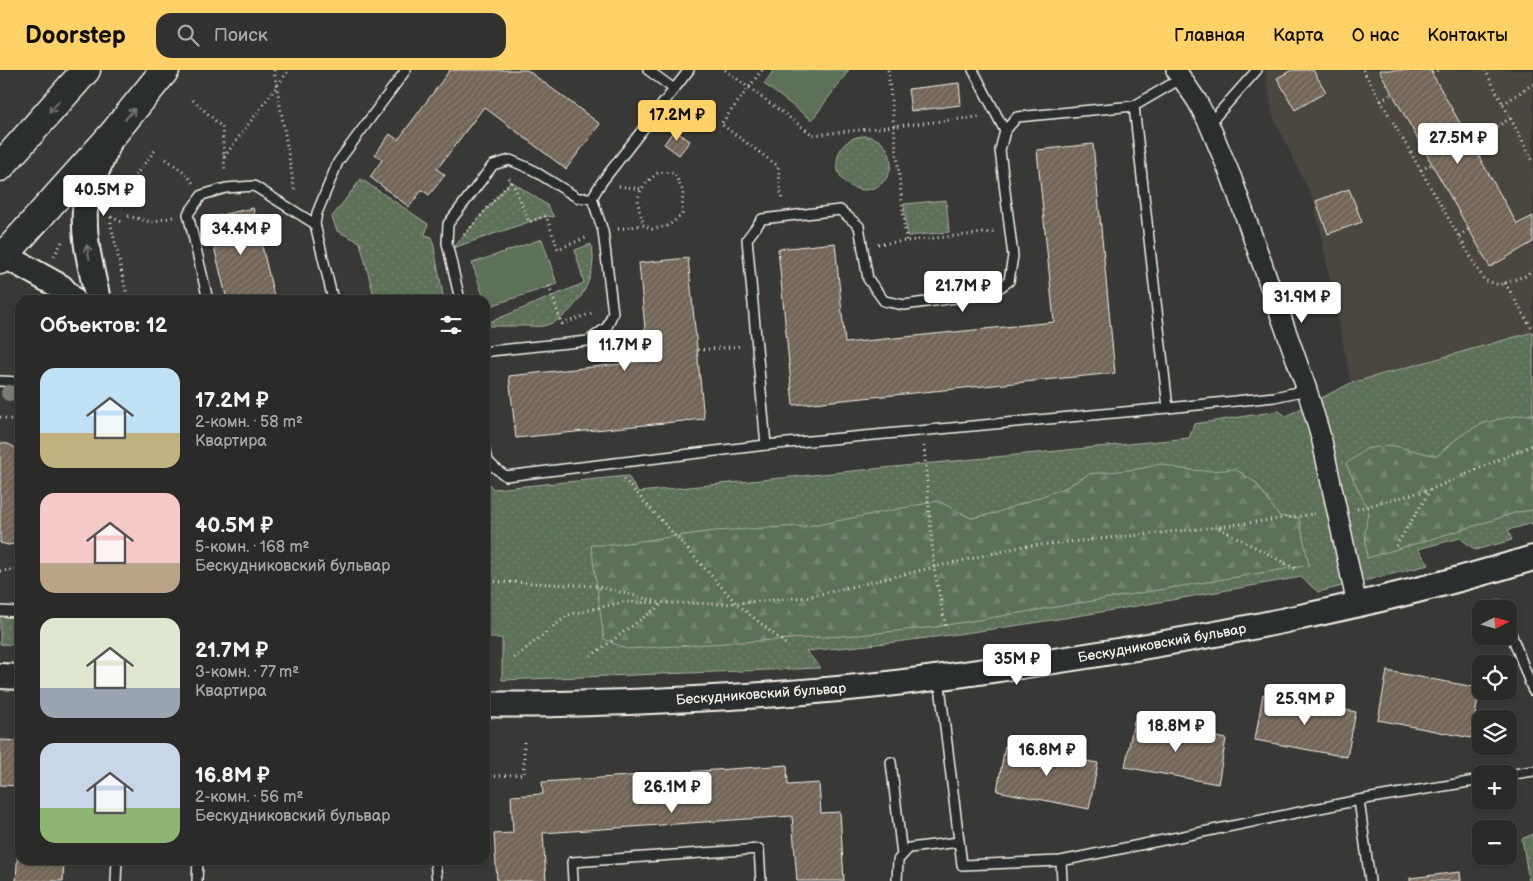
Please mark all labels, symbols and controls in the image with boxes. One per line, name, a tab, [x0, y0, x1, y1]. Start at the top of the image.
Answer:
search box	[156, 13, 506, 58]
text: Doorstep	[25, 21, 126, 50]
icon: search	[174, 21, 202, 49]
text: Поиск	[214, 24, 268, 47]
text: Главная	[1174, 25, 1245, 46]
text: Карта	[1273, 25, 1324, 46]
text: О нас	[1352, 25, 1399, 46]
text: Контакты	[1427, 25, 1508, 46]
one-way arrow	[48, 100, 60, 113]
pin: 17.2M ₽	[631, 100, 723, 142]
text: 17.2M ₽	[649, 106, 705, 125]
one-way arrow	[125, 107, 136, 120]
pin: 27.5M ₽	[1412, 122, 1504, 165]
text: 27.5M ₽	[1429, 129, 1487, 148]
pin: 40.5M ₽	[58, 174, 150, 217]
text: 40.5M ₽	[74, 181, 134, 200]
pin: 34.4M ₽	[195, 214, 287, 256]
text: 34.4M ₽	[211, 220, 271, 239]
one-way arrow	[83, 245, 93, 261]
pin: 21.7M ₽	[917, 270, 1009, 313]
text: 21.7M ₽	[935, 277, 991, 296]
pin: 31.9M ₽	[1256, 282, 1348, 324]
text: 31.9M ₽	[1274, 288, 1330, 307]
icon: filters	[437, 311, 465, 339]
text: Объектов: 12	[40, 313, 167, 338]
pin: 11.7M ₽	[579, 330, 671, 372]
text: 11.7M ₽	[598, 336, 652, 355]
icon: home	[80, 388, 140, 448]
text: 17.2M ₽	[195, 388, 269, 413]
text: 2-комн. · 58 m²	[195, 413, 303, 432]
text: Квартира	[195, 432, 267, 451]
icon: home	[80, 513, 140, 573]
text: 40.5M ₽	[195, 513, 273, 538]
text: 5-комн. · 168 m²	[195, 538, 310, 557]
text: Бескудниковский бульвар	[195, 557, 390, 576]
north arrow	[1472, 600, 1518, 645]
map controls	[1472, 600, 1517, 865]
street label: Бескудниковский бульвар	[1076, 620, 1248, 666]
icon: home	[80, 638, 140, 698]
text: 21.7M ₽	[195, 638, 268, 663]
pin: 35M ₽	[982, 644, 1052, 686]
text: 35M ₽	[994, 650, 1040, 669]
button: locate	[1472, 655, 1517, 700]
text: 3-комн. · 77 m²	[195, 663, 299, 682]
street label: Бескудниковский бульвар	[675, 680, 847, 708]
text: Квартира	[195, 682, 267, 701]
pin: 25.9M ₽	[1259, 684, 1351, 726]
text: 25.9M ₽	[1275, 690, 1335, 709]
pin: 18.8M ₽	[1130, 710, 1222, 753]
button: layers	[1472, 710, 1517, 755]
text: 18.8M ₽	[1148, 717, 1204, 736]
pin: 16.8M ₽	[1001, 734, 1093, 777]
text: 16.8M ₽	[1019, 741, 1076, 760]
icon: home	[80, 763, 140, 823]
text: 16.8M ₽	[195, 763, 270, 788]
button: +	[1472, 765, 1517, 810]
pin: 26.1M ₽	[626, 772, 718, 814]
text: 26.1M ₽	[644, 778, 700, 797]
text: 2-комн. · 56 m²	[195, 788, 303, 807]
text: Бескудниковский бульвар	[195, 807, 390, 826]
button: −	[1472, 820, 1517, 865]

